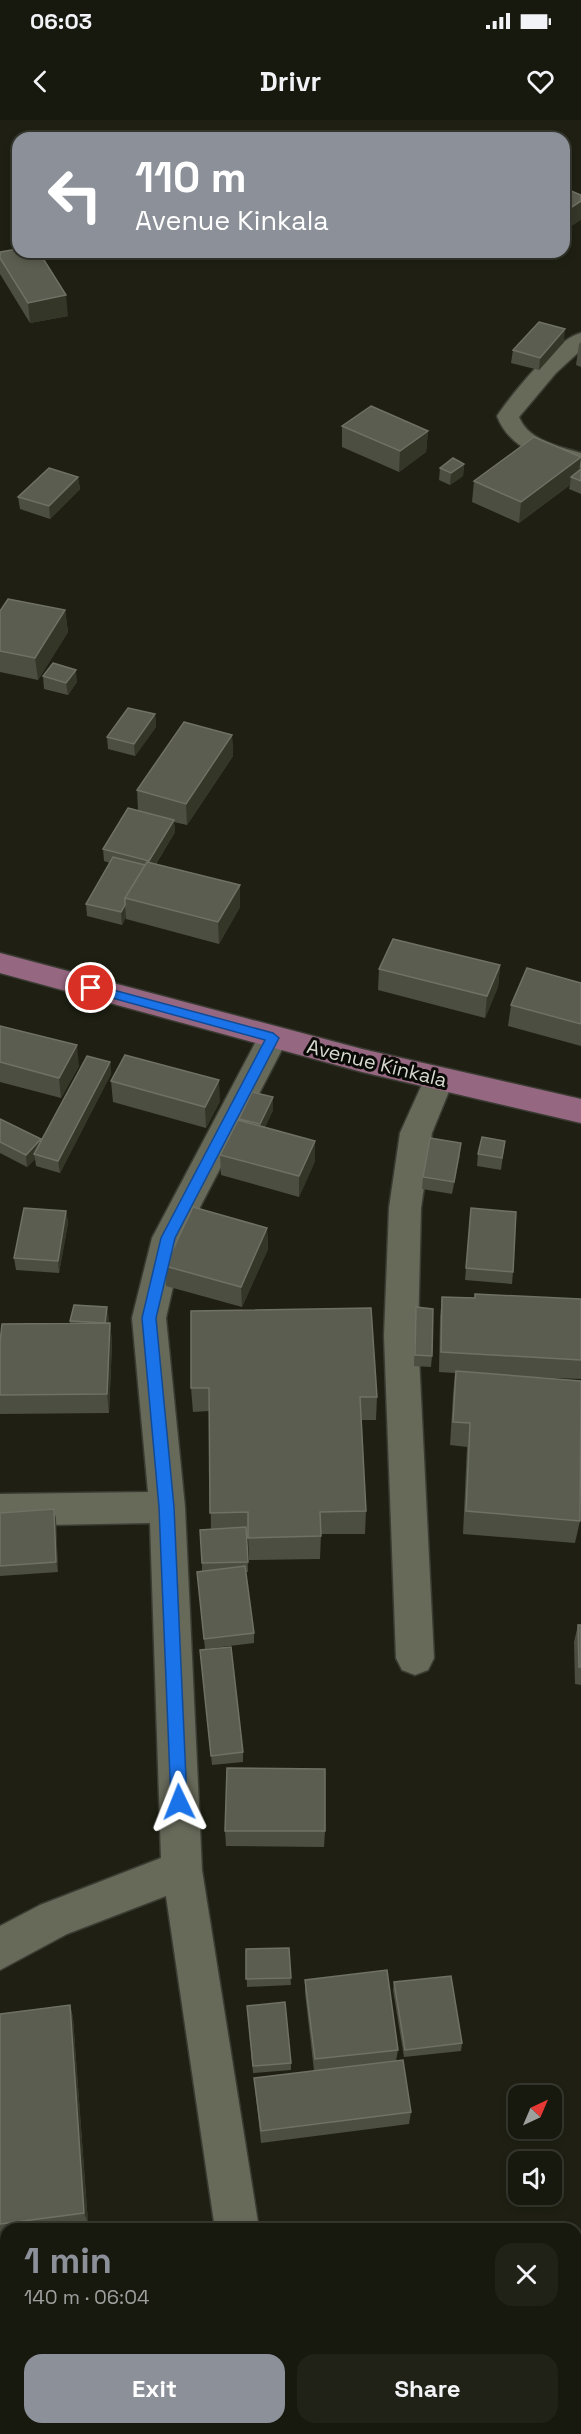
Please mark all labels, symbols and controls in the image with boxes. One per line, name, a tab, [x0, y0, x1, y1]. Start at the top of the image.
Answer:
text: 06:03	[30, 7, 92, 35]
text: Drivr	[260, 64, 321, 99]
icon: back	[24, 65, 57, 98]
icon: heart	[524, 65, 557, 98]
text: 110 m	[135, 151, 247, 204]
icon: left	[36, 156, 114, 234]
text: Avenue Kinkala	[135, 203, 329, 238]
pin	[65, 962, 116, 1013]
icon: arrive	[74, 971, 107, 1004]
street label: Avenue Kinkala	[304, 1033, 450, 1093]
position arrow	[147, 1770, 211, 1834]
north arrow	[508, 2085, 562, 2139]
map controls	[508, 2085, 562, 2205]
button: sound	[508, 2151, 562, 2205]
text: 1 min	[24, 2238, 112, 2284]
button: close	[495, 2243, 558, 2306]
text: 140 m · 06:04	[24, 2284, 149, 2310]
button: Exit	[24, 2354, 285, 2423]
button: Share	[297, 2354, 558, 2423]

